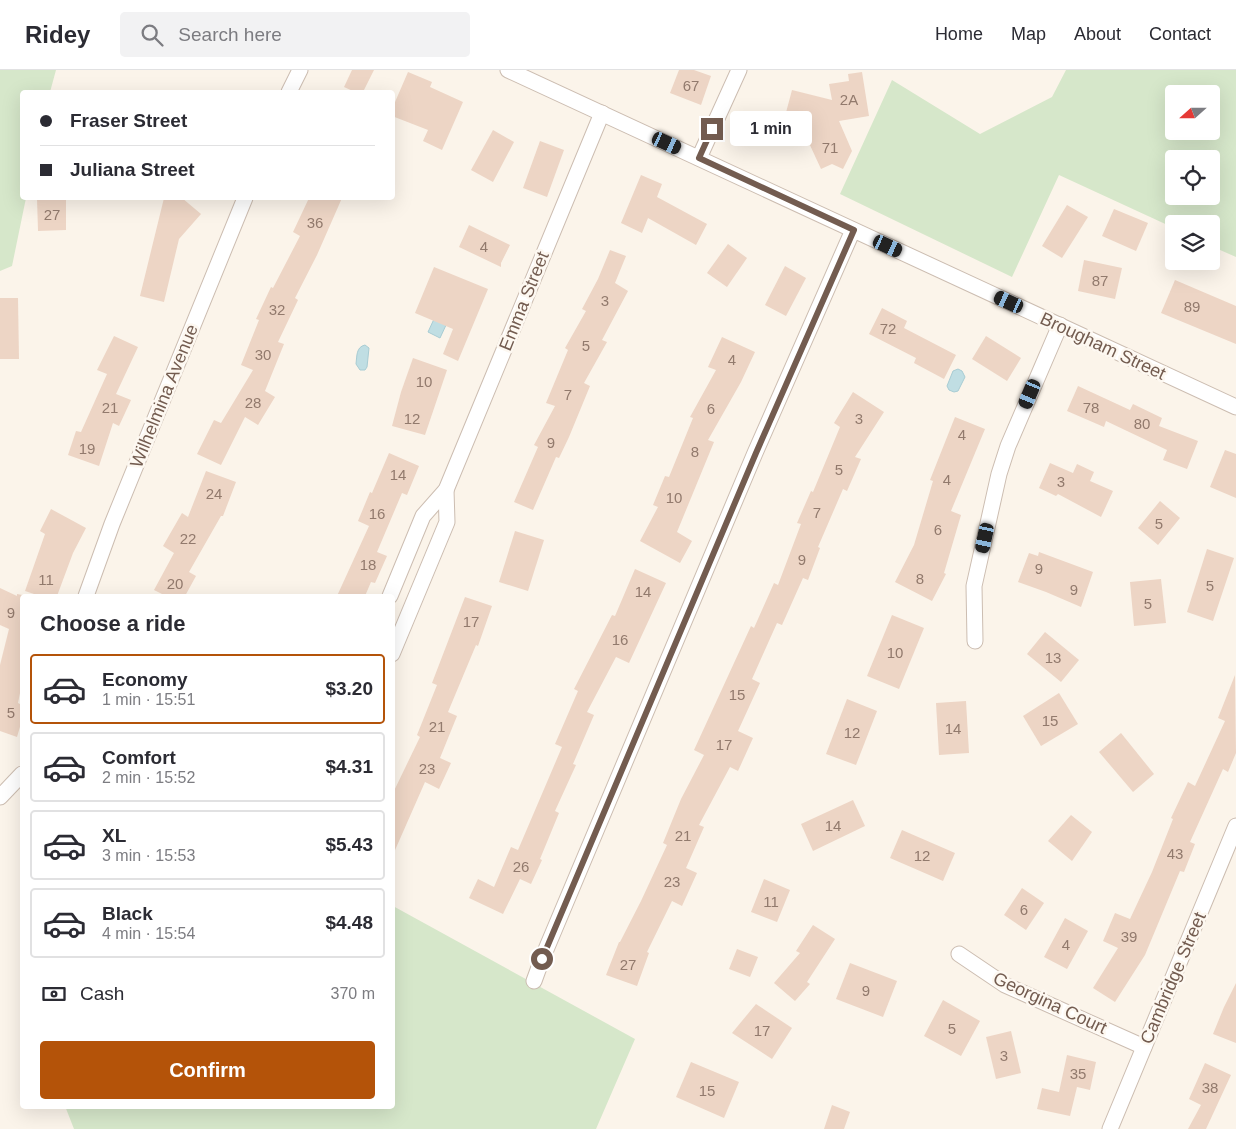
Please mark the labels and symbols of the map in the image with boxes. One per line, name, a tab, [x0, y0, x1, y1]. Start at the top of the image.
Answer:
house number: 67	[683, 77, 699, 94]
north arrow	[1165, 85, 1220, 140]
house number: 2A	[840, 91, 858, 108]
callout: 1 min	[730, 112, 812, 146]
route end	[701, 118, 723, 140]
car	[650, 130, 683, 156]
house number: 71	[822, 139, 838, 156]
house number: 27	[44, 206, 60, 223]
house number: 36	[307, 214, 323, 231]
car	[871, 233, 904, 259]
house number: 4	[480, 238, 488, 255]
street label: Emma Street	[495, 249, 553, 353]
house number: 87	[1092, 272, 1108, 289]
car	[992, 289, 1025, 315]
house number: 3	[601, 292, 609, 309]
house number: 89	[1184, 298, 1200, 315]
house number: 32	[269, 301, 285, 318]
street label: Brougham Street	[1037, 308, 1169, 384]
house number: 72	[880, 320, 896, 337]
street label: Wilhelmina Avenue	[126, 321, 202, 471]
house number: 5	[582, 337, 590, 354]
house number: 30	[255, 346, 271, 363]
house number: 4	[728, 351, 736, 368]
house number: 10	[416, 373, 432, 390]
car	[1017, 377, 1042, 411]
house number: 7	[564, 386, 572, 403]
house number: 28	[245, 394, 261, 411]
house number: 21	[102, 399, 118, 416]
house number: 78	[1083, 399, 1099, 416]
house number: 6	[707, 400, 715, 417]
house number: 12	[404, 410, 420, 427]
house number: 3	[855, 410, 863, 427]
house number: 80	[1134, 415, 1150, 432]
house number: 4	[958, 426, 966, 443]
house number: 9	[547, 434, 555, 451]
house number: 19	[79, 440, 95, 457]
house number: 8	[691, 443, 699, 460]
house number: 5	[835, 461, 843, 478]
house number: 14	[390, 466, 406, 483]
house number: 4	[943, 471, 951, 488]
house number: 3	[1057, 473, 1065, 490]
house number: 24	[206, 485, 222, 502]
house number: 10	[666, 489, 682, 506]
house number: 7	[813, 504, 821, 521]
house number: 16	[369, 505, 385, 522]
house number: 5	[1155, 515, 1163, 532]
house number: 6	[934, 521, 942, 538]
car	[974, 522, 995, 554]
house number: 22	[180, 530, 196, 547]
house number: 9	[798, 551, 806, 568]
house number: 18	[360, 556, 376, 573]
house number: 9	[1035, 560, 1043, 577]
house number: 8	[916, 570, 924, 587]
house number: 11	[38, 571, 54, 588]
house number: 20	[167, 575, 183, 592]
house number: 5	[1206, 577, 1214, 594]
house number: 9	[1070, 581, 1078, 598]
house number: 14	[635, 583, 651, 600]
house number: 5	[1144, 595, 1152, 612]
house number: 9	[7, 604, 15, 621]
house number: 17	[463, 613, 479, 630]
house number: 16	[612, 631, 628, 648]
house number: 10	[887, 644, 903, 661]
house number: 13	[1045, 649, 1061, 666]
house number: 15	[729, 686, 745, 703]
house number: 5	[7, 704, 15, 721]
house number: 15	[1042, 712, 1058, 729]
house number: 21	[429, 718, 445, 735]
house number: 14	[945, 720, 961, 737]
house number: 12	[844, 724, 860, 741]
house number: 17	[716, 736, 732, 753]
house number: 23	[419, 760, 435, 777]
house number: 14	[825, 817, 841, 834]
house number: 21	[675, 827, 691, 844]
house number: 43	[1167, 845, 1183, 862]
house number: 12	[914, 847, 930, 864]
house number: 26	[513, 858, 529, 875]
house number: 23	[664, 873, 680, 890]
house number: 11	[763, 893, 779, 910]
house number: 6	[1020, 901, 1028, 918]
street label: Cambridge Street	[1136, 909, 1210, 1047]
house number: 39	[1121, 928, 1137, 945]
house number: 4	[1062, 936, 1070, 953]
route start	[531, 948, 553, 970]
house number: 27	[620, 956, 636, 973]
street label: Georgina Court	[990, 968, 1110, 1038]
house number: 9	[862, 982, 870, 999]
house number: 5	[948, 1020, 956, 1037]
house number: 17	[754, 1022, 770, 1039]
house number: 3	[1000, 1047, 1008, 1064]
house number: 35	[1070, 1065, 1086, 1082]
house number: 38	[1202, 1079, 1218, 1096]
house number: 15	[699, 1082, 715, 1099]

